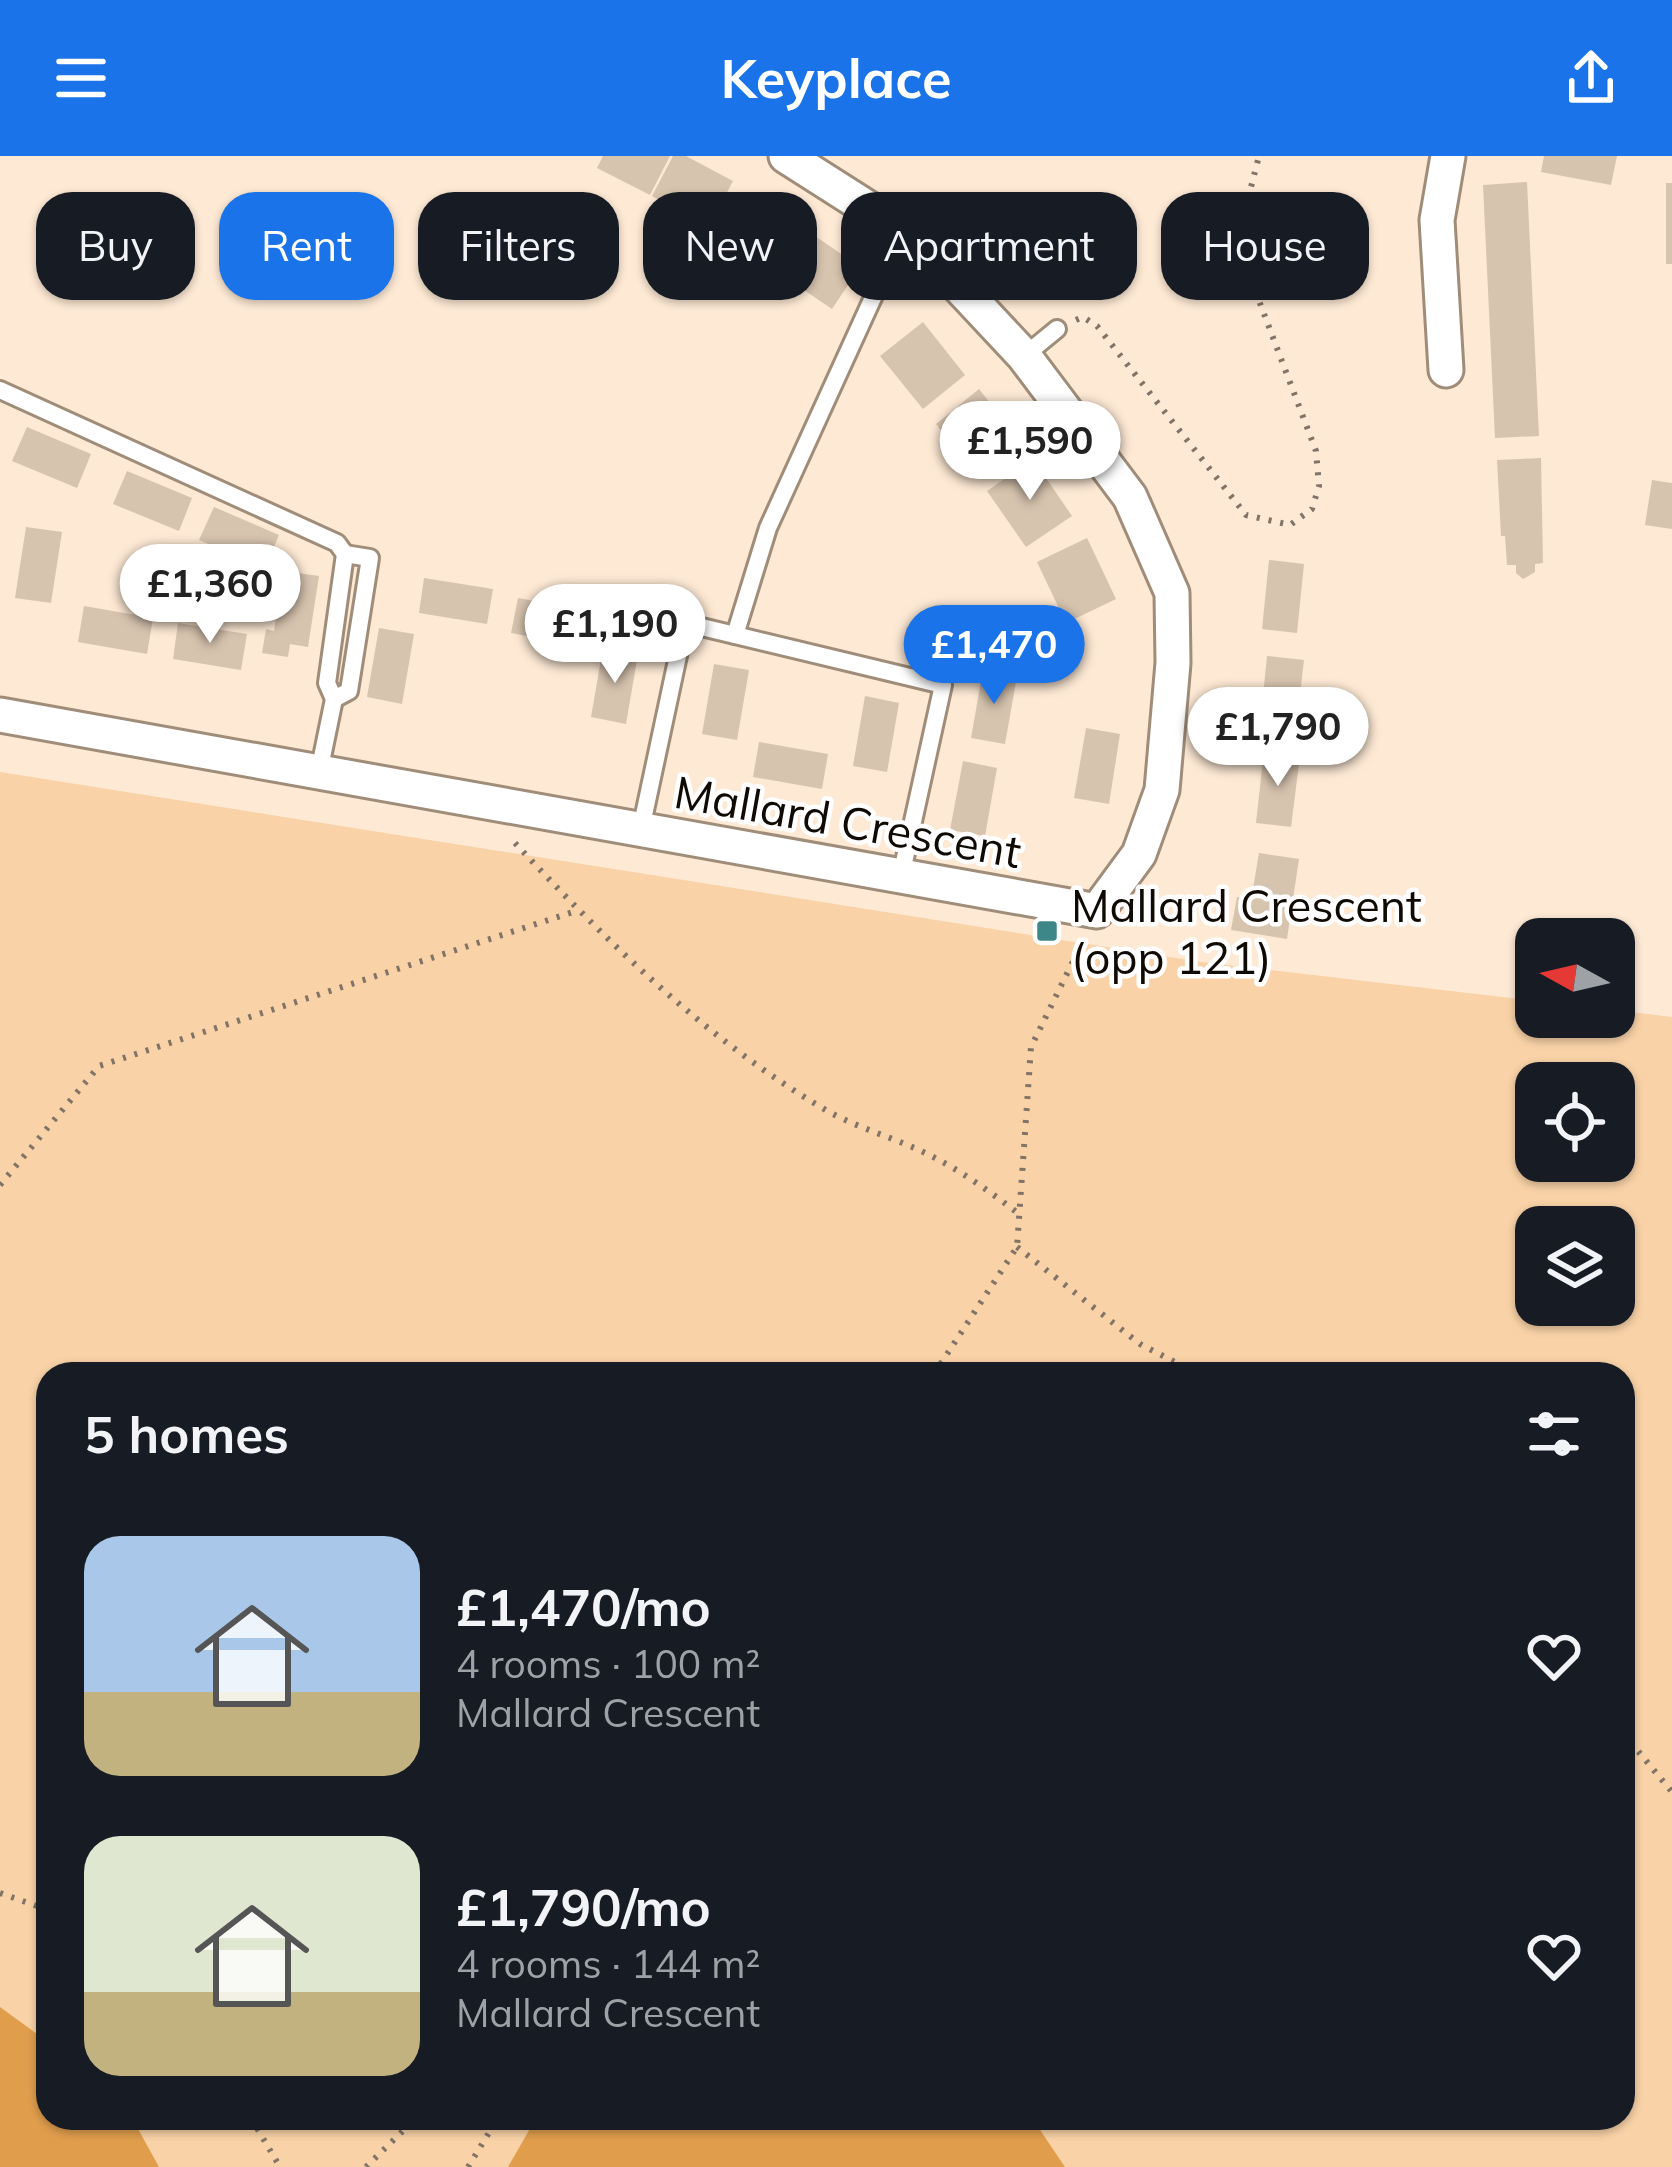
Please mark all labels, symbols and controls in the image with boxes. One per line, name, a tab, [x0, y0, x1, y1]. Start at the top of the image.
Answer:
text: Keyplace	[720, 44, 952, 112]
icon: menu	[48, 45, 114, 111]
icon: share	[1558, 45, 1624, 111]
chip: Buy	[36, 192, 195, 300]
chip: Rent	[219, 192, 394, 300]
chip: Filters	[418, 192, 619, 300]
chip: New	[643, 192, 817, 300]
chip: Apartment	[841, 192, 1137, 300]
chip: House	[1161, 192, 1369, 300]
pin: £1,590	[932, 401, 1128, 503]
text: £1,590	[967, 415, 1093, 464]
pin: £1,360	[112, 544, 308, 646]
text: £1,360	[147, 558, 273, 607]
pin: £1,190	[517, 584, 713, 686]
text: £1,190	[552, 598, 678, 647]
pin: £1,470	[896, 605, 1092, 707]
text: £1,470	[931, 619, 1057, 668]
pin: £1,790	[1180, 687, 1376, 789]
text: £1,790	[1215, 701, 1341, 750]
street label: Mallard Crescent	[670, 763, 1026, 879]
place label: Mallard Crescent (opp 121)	[1071, 877, 1422, 985]
marker: Mallard Crescent (opp 121)	[1034, 918, 1060, 944]
north arrow	[1515, 918, 1635, 1038]
map controls	[1515, 918, 1635, 1326]
button: locate	[1515, 1062, 1635, 1182]
button: layers	[1515, 1206, 1635, 1326]
icon: filters	[1521, 1401, 1587, 1467]
text: 5 homes	[84, 1402, 289, 1466]
text: £1,470/mo	[456, 1575, 711, 1639]
icon: home	[180, 1584, 324, 1728]
icon: heart	[1521, 1623, 1587, 1689]
text: 4 rooms · 100 m²	[456, 1639, 760, 1688]
text: Mallard Crescent	[456, 1688, 760, 1737]
text: £1,790/mo	[456, 1875, 711, 1939]
icon: home	[180, 1884, 324, 2028]
icon: heart	[1521, 1923, 1587, 1989]
text: 4 rooms · 144 m²	[456, 1939, 760, 1988]
text: Mallard Crescent	[456, 1988, 760, 2037]

